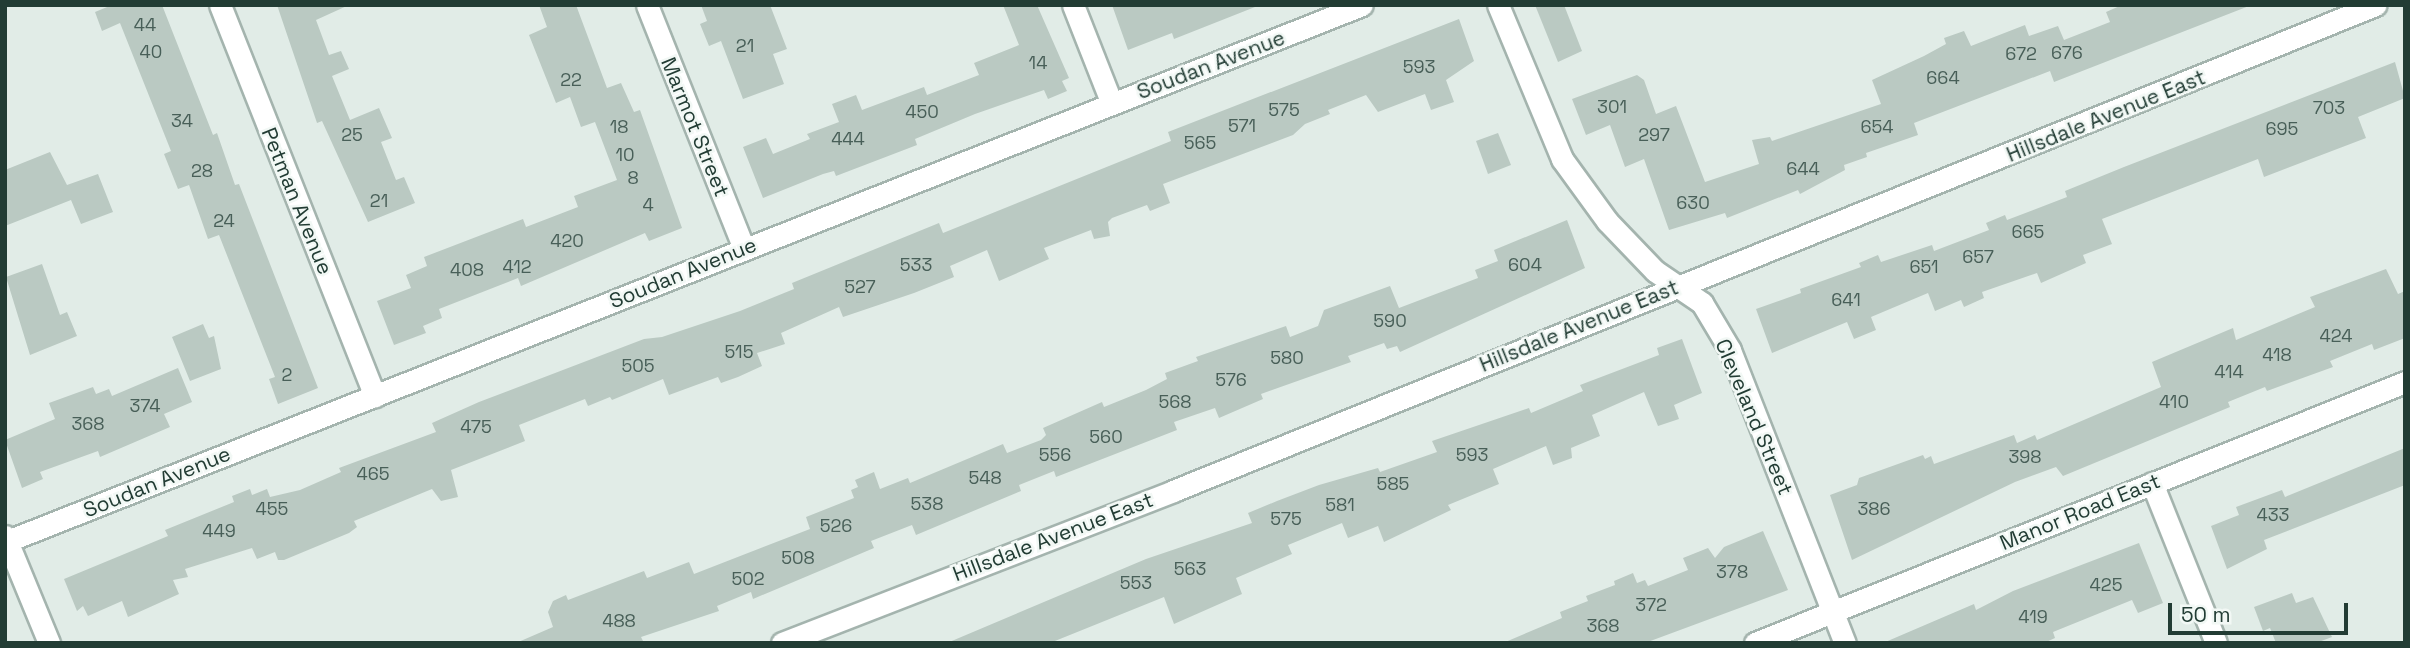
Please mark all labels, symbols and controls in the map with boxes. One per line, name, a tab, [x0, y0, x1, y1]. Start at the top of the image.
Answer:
house number: 44	[134, 14, 156, 36]
street label: Soudan Avenue	[1133, 25, 1289, 105]
house number: 21	[736, 35, 754, 57]
house number: 40	[140, 41, 162, 63]
house number: 676	[2051, 42, 2083, 64]
house number: 672	[2005, 43, 2037, 65]
house number: 14	[1029, 52, 1047, 74]
street label: Marmot Street	[656, 54, 734, 200]
house number: 593	[1403, 56, 1435, 78]
street label: Hillsdale Avenue East	[2003, 64, 2209, 168]
house number: 664	[1926, 67, 1960, 89]
house number: 22	[560, 69, 582, 91]
house number: 301	[1597, 96, 1627, 118]
house number: 703	[2313, 97, 2345, 119]
house number: 575	[1268, 99, 1300, 121]
house number: 450	[905, 101, 939, 123]
house number: 34	[171, 110, 193, 132]
house number: 571	[1228, 115, 1256, 137]
house number: 18	[610, 116, 628, 138]
house number: 654	[1860, 116, 1894, 138]
house number: 695	[2266, 118, 2298, 140]
street label: Petman Avenue	[256, 124, 338, 278]
house number: 25	[341, 124, 363, 146]
house number: 297	[1638, 124, 1670, 146]
house number: 444	[831, 128, 865, 150]
house number: 565	[1184, 132, 1216, 154]
house number: 10	[615, 144, 635, 166]
house number: 644	[1786, 158, 1820, 180]
house number: 28	[191, 160, 213, 182]
house number: 8	[627, 167, 639, 189]
house number: 21	[370, 190, 388, 212]
house number: 630	[1676, 192, 1710, 214]
house number: 4	[642, 194, 654, 216]
house number: 24	[213, 210, 235, 232]
house number: 665	[2012, 221, 2044, 243]
house number: 420	[550, 230, 584, 252]
street label: Soudan Avenue	[606, 232, 760, 314]
house number: 657	[1962, 246, 1994, 268]
house number: 533	[900, 254, 932, 276]
house number: 604	[1508, 254, 1542, 276]
house number: 412	[502, 256, 532, 278]
house number: 651	[1909, 256, 1939, 278]
house number: 408	[450, 259, 484, 281]
street label: Hillsdale Avenue East	[1476, 274, 1682, 378]
house number: 527	[844, 276, 876, 298]
house number: 641	[1831, 289, 1861, 311]
house number: 590	[1373, 310, 1407, 332]
house number: 424	[2320, 325, 2352, 347]
street label: Cleveland Street	[1710, 335, 1798, 499]
house number: 515	[725, 341, 753, 363]
house number: 418	[2262, 344, 2292, 366]
house number: 580	[1270, 347, 1304, 369]
house number: 505	[621, 355, 655, 377]
house number: 414	[2214, 361, 2244, 383]
house number: 2	[282, 364, 292, 386]
house number: 576	[1215, 369, 1247, 391]
house number: 568	[1158, 391, 1192, 413]
house number: 410	[2159, 391, 2189, 413]
house number: 374	[129, 395, 161, 417]
house number: 368	[71, 413, 105, 435]
house number: 475	[460, 416, 492, 438]
house number: 560	[1089, 426, 1123, 448]
street label: Soudan Avenue	[80, 441, 234, 523]
house number: 556	[1039, 444, 1071, 466]
house number: 593	[1456, 444, 1488, 466]
house number: 398	[2008, 446, 2042, 468]
house number: 465	[356, 463, 390, 485]
house number: 548	[968, 467, 1002, 489]
street label: Manor Road East	[1996, 468, 2164, 556]
house number: 585	[1377, 473, 1409, 495]
street label: Hillsdale Avenue East	[949, 487, 1157, 587]
house number: 538	[911, 493, 943, 515]
house number: 581	[1325, 494, 1355, 516]
house number: 455	[256, 498, 288, 520]
house number: 386	[1857, 498, 1891, 520]
house number: 433	[2257, 504, 2289, 526]
house number: 575	[1270, 508, 1302, 530]
house number: 526	[820, 515, 852, 537]
house number: 449	[202, 520, 236, 542]
house number: 508	[781, 547, 815, 569]
house number: 563	[1174, 558, 1206, 580]
house number: 378	[1716, 561, 1748, 583]
house number: 502	[731, 568, 765, 590]
house number: 553	[1120, 572, 1152, 594]
house number: 425	[2090, 574, 2122, 596]
scale bar	[2172, 588, 2352, 632]
house number: 372	[1635, 594, 1667, 616]
text: 50 m	[2181, 601, 2231, 628]
house number: 419	[2018, 606, 2048, 628]
house number: 488	[602, 610, 636, 632]
house number: 368	[1586, 615, 1620, 637]

